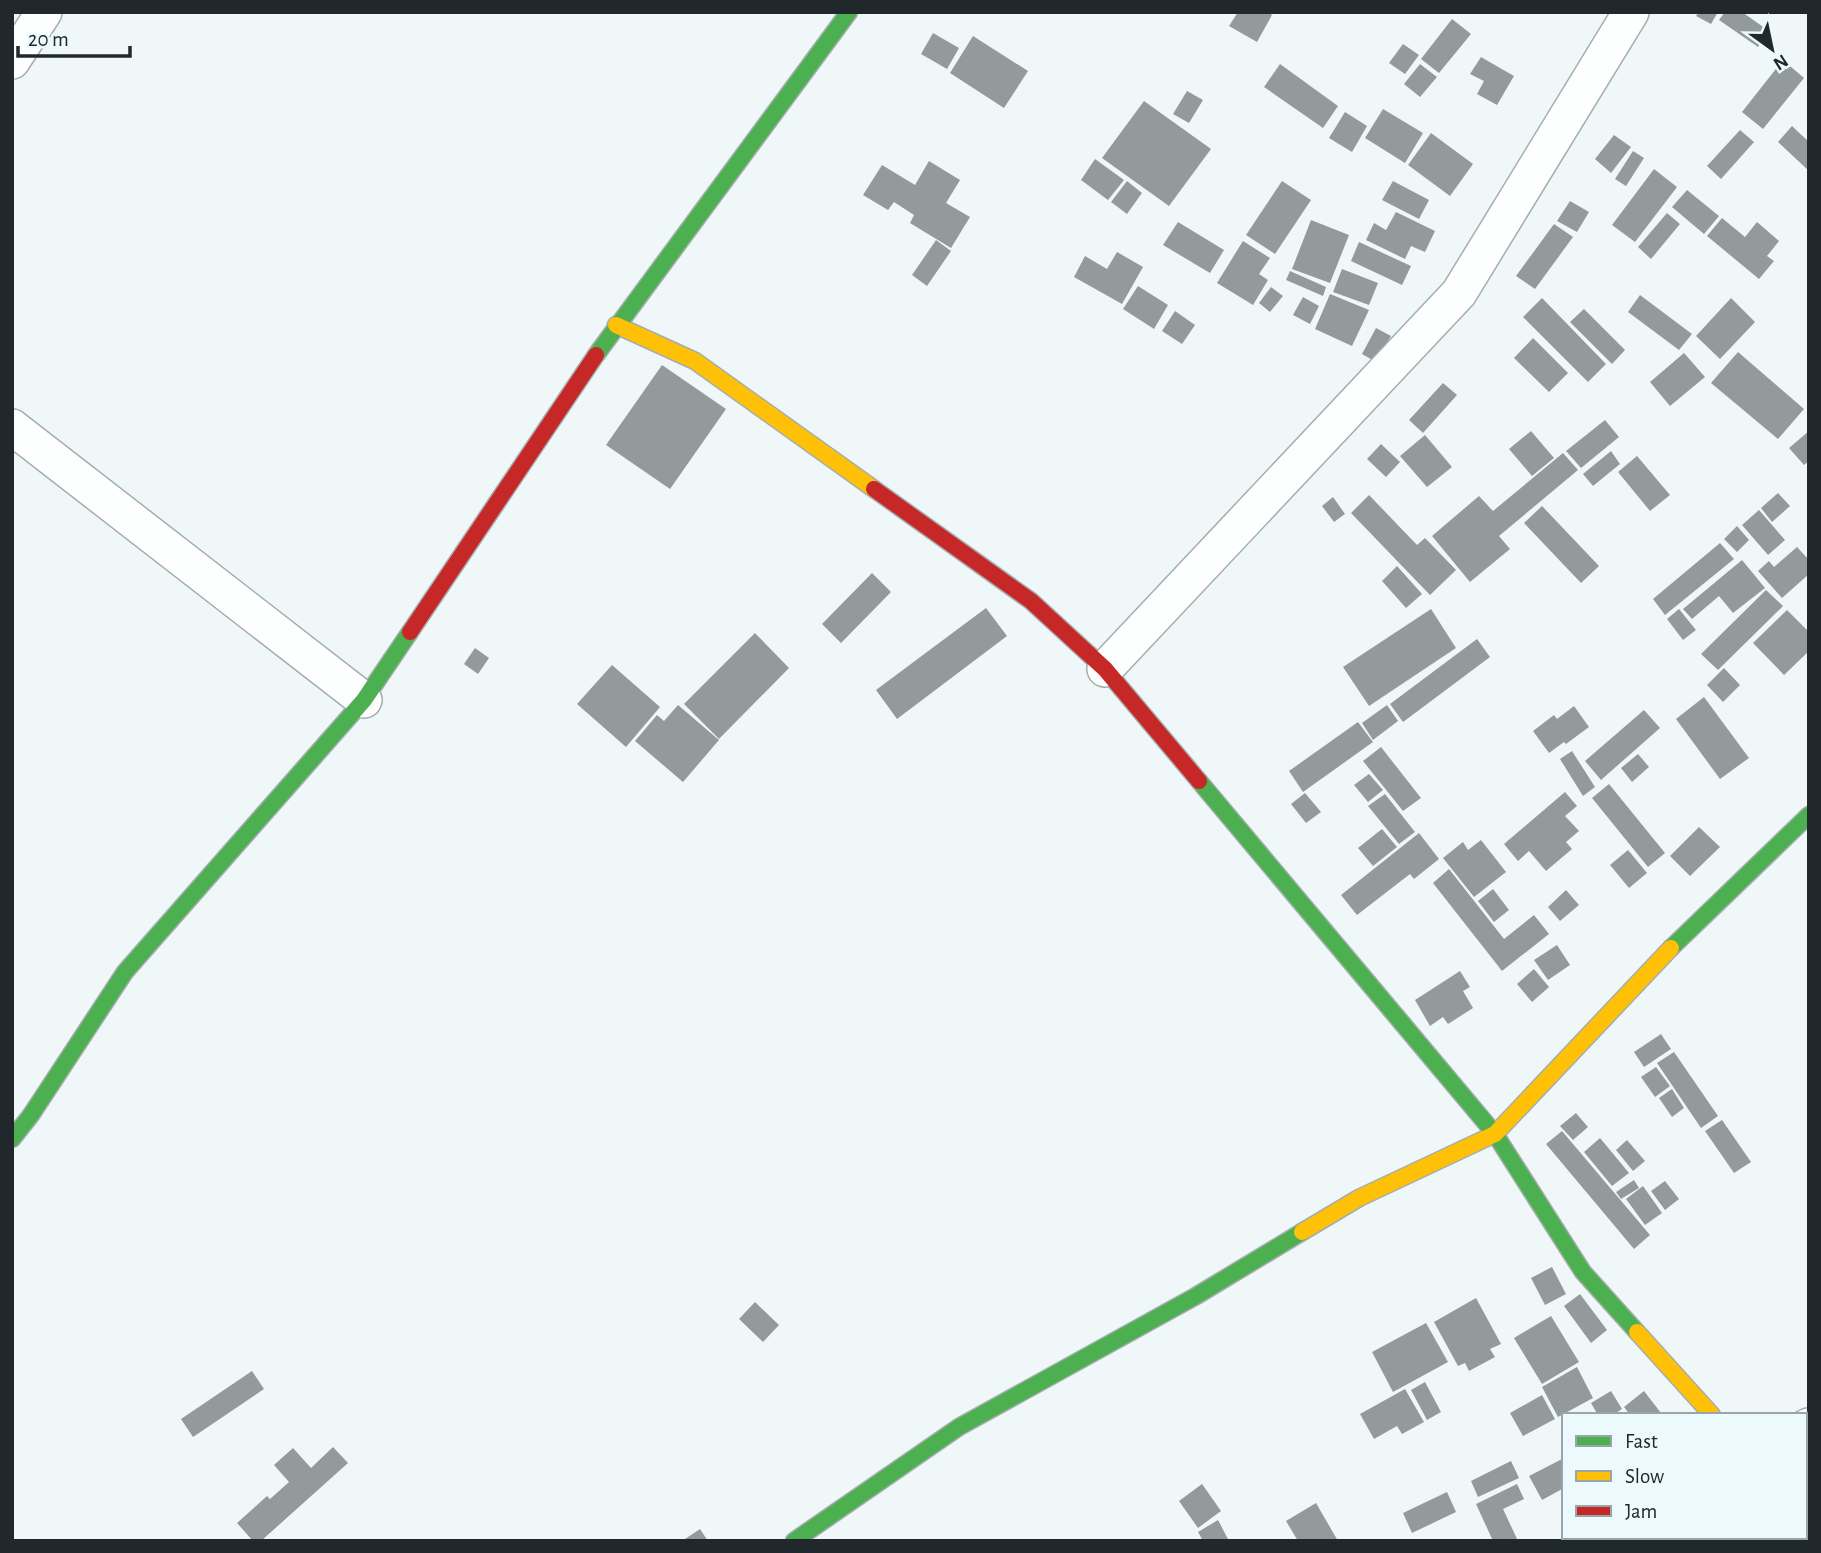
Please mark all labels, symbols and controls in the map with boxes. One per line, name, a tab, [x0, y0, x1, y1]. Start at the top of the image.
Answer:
scale bar	[18, 14, 130, 58]
north arrow	[1737, 14, 1807, 84]
text: 20 m	[28, 29, 69, 50]
text: N	[1770, 50, 1791, 74]
legend	[1562, 1413, 1807, 1539]
text: Fast	[1625, 1431, 1658, 1452]
text: Slow	[1625, 1466, 1664, 1487]
text: Jam	[1625, 1501, 1657, 1522]

